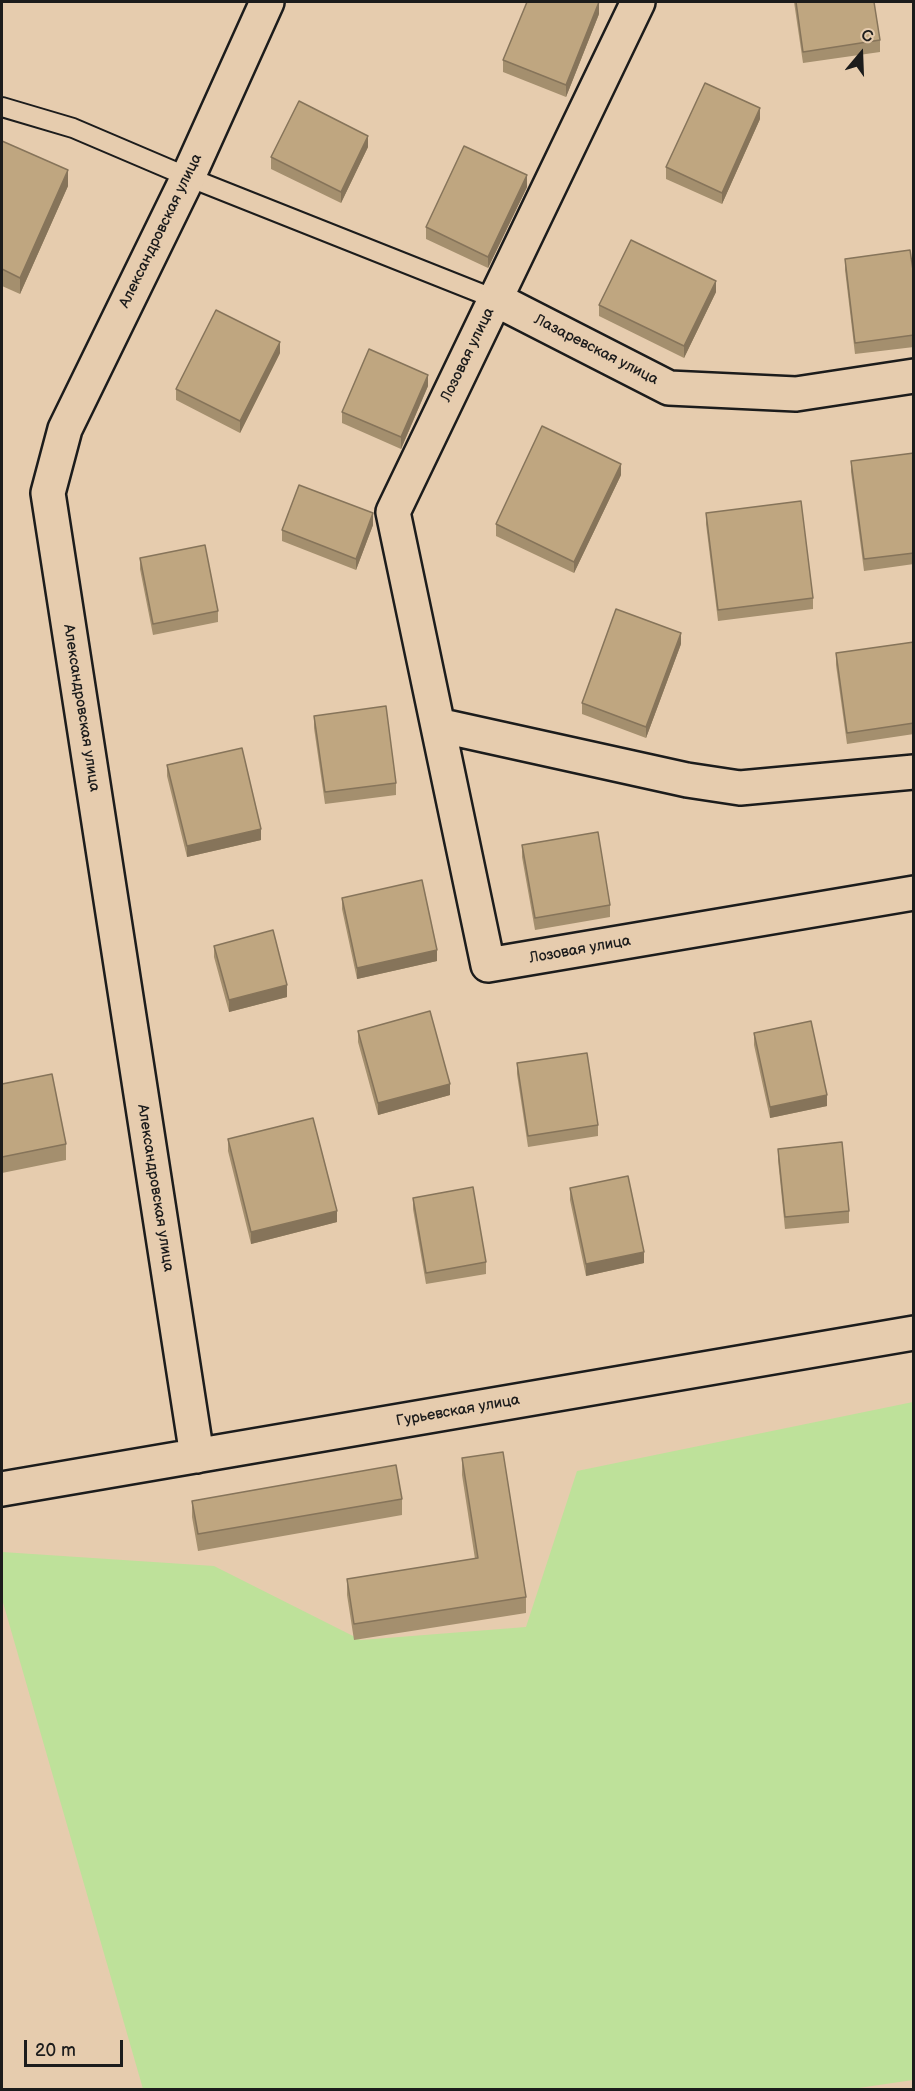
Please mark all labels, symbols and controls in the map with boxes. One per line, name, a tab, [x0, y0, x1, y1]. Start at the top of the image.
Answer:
north arrow	[831, 24, 891, 84]
text: С	[859, 26, 875, 47]
street label: Александровская улица	[116, 151, 206, 311]
street label: Лозовая улица	[437, 305, 499, 405]
street label: Лазаревская улица	[531, 311, 661, 389]
street label: Александровская улица	[59, 623, 103, 793]
street label: Лозовая улица	[528, 932, 632, 968]
street label: Александровская улица	[133, 1103, 177, 1273]
street label: Гурьевская улица	[395, 1391, 521, 1431]
scale bar	[27, 2028, 126, 2066]
text: 20 m	[35, 2040, 76, 2061]

